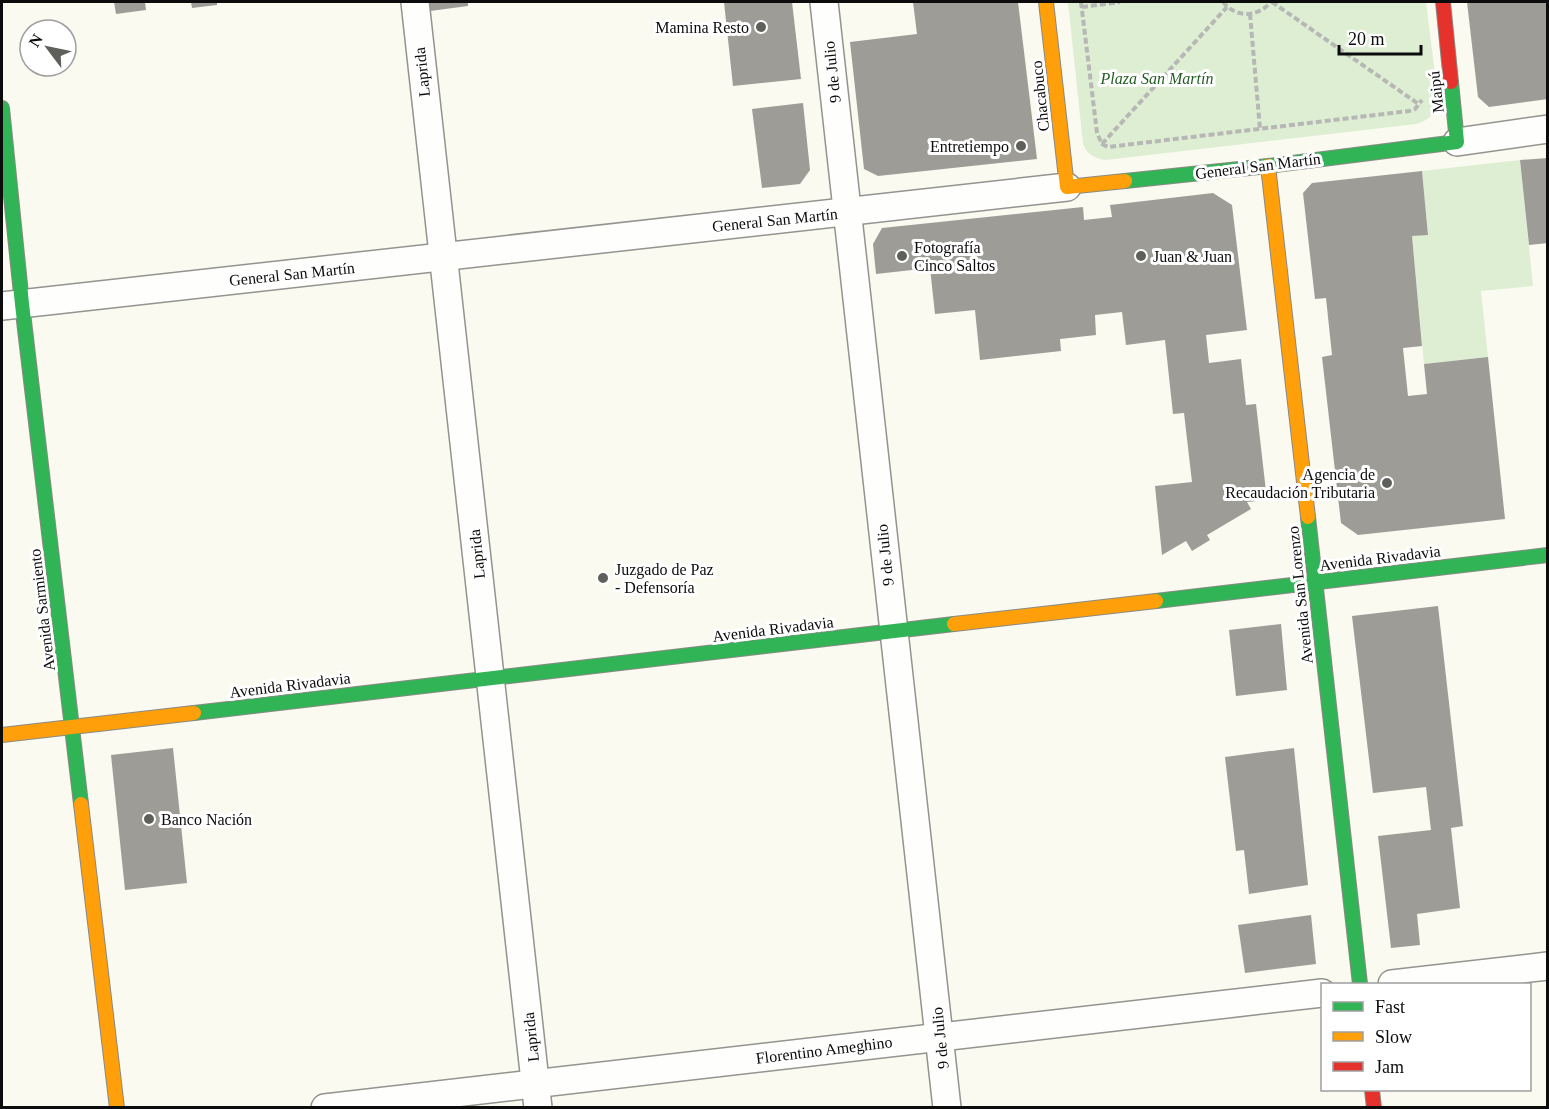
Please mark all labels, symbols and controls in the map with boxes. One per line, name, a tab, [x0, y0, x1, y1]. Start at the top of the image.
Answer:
north arrow	[18, 18, 78, 78]
scale bar	[1339, 18, 1422, 56]
place label: Mamina Resto	[655, 19, 749, 36]
marker: Mamina Resto	[754, 20, 768, 34]
text: 20 m	[1348, 29, 1385, 49]
text: N	[25, 31, 46, 50]
street label: 9 de Julio	[820, 40, 844, 104]
street label: Laprida	[411, 46, 434, 98]
street label: Chacabuco	[1028, 60, 1052, 132]
park label: Plaza San Martín	[1100, 70, 1213, 87]
street label: Maipú	[1425, 70, 1448, 114]
place label: Entretiempo	[930, 138, 1009, 156]
marker: Entretiempo	[1014, 139, 1028, 153]
street label: General San Martín	[1194, 150, 1322, 182]
street label: General San Martín	[711, 205, 839, 235]
place label: Fotografía Cinco Saltos	[914, 239, 995, 274]
place label: Juan & Juan	[1153, 248, 1232, 265]
marker: Fotografía Cinco Saltos	[895, 249, 909, 263]
marker: Juan & Juan	[1134, 249, 1148, 263]
street label: General San Martín	[228, 259, 356, 289]
place label: Agencia de Recaudación Tributaria	[1225, 466, 1375, 501]
marker: Agencia de Recaudación Tributaria	[1380, 476, 1394, 490]
street label: 9 de Julio	[873, 523, 897, 587]
street label: Avenida San Lorenzo	[1284, 525, 1316, 665]
street label: Laprida	[466, 528, 489, 580]
street label: Avenida Rivadavia	[1318, 542, 1442, 574]
street label: Avenida Sarmiento	[26, 548, 58, 672]
place label: Juzgado de Paz - Defensoría	[615, 561, 714, 596]
marker: Juzgado de Paz - Defensoría	[596, 571, 610, 585]
street label: Avenida Rivadavia	[711, 613, 835, 645]
street label: Avenida Rivadavia	[228, 669, 352, 701]
place label: Banco Nación	[161, 811, 252, 828]
marker: Banco Nación	[142, 812, 156, 826]
legend	[1321, 983, 1531, 1091]
text: Fast	[1375, 997, 1405, 1017]
street label: 9 de Julio	[928, 1006, 952, 1070]
street label: Laprida	[520, 1011, 543, 1063]
text: Slow	[1375, 1027, 1412, 1047]
street label: Florentino Ameghino	[755, 1033, 893, 1068]
text: Jam	[1375, 1057, 1404, 1077]

